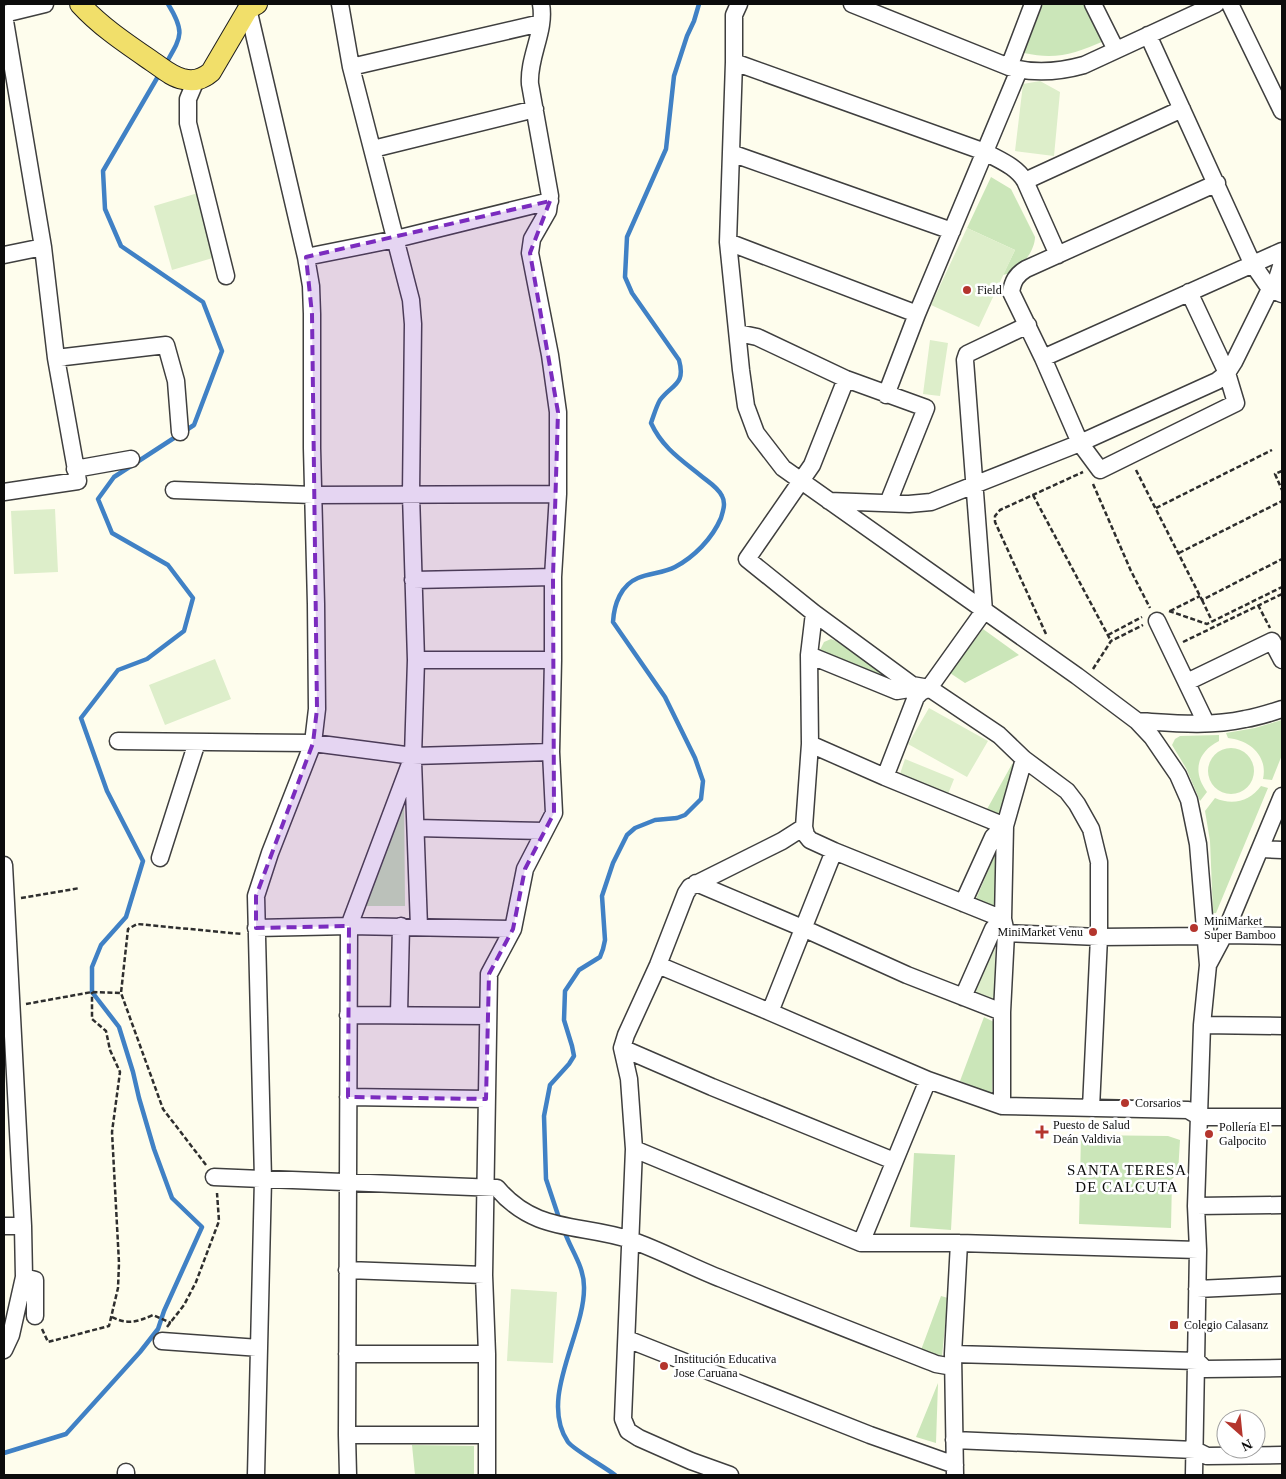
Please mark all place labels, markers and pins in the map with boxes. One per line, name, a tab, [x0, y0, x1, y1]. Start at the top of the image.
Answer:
place label: Field	[977, 283, 1002, 297]
marker: Field	[961, 284, 973, 296]
place label: MiniMarket Super Bamboo	[1204, 914, 1276, 942]
marker: MiniMarket Super Bamboo	[1188, 922, 1200, 934]
place label: MiniMarket Venu	[998, 925, 1083, 939]
marker: MiniMarket Venu	[1087, 926, 1099, 938]
place label: Corsarios	[1135, 1096, 1181, 1110]
marker: Corsarios	[1119, 1097, 1131, 1109]
place label: Puesto de Salud Deán Valdivia	[1053, 1118, 1130, 1146]
place label: Pollería El Galpocito	[1219, 1120, 1271, 1148]
marker: Puesto de Salud Deán Valdivia	[1035, 1125, 1049, 1139]
marker: Pollería El Galpocito	[1203, 1128, 1215, 1140]
place label: Colegio Calasanz	[1184, 1318, 1268, 1332]
marker: Colegio Calasanz	[1168, 1319, 1180, 1331]
place label: Institución Educativa Jose Caruana	[674, 1352, 777, 1380]
marker: Institución Educativa Jose Caruana	[658, 1360, 670, 1372]

